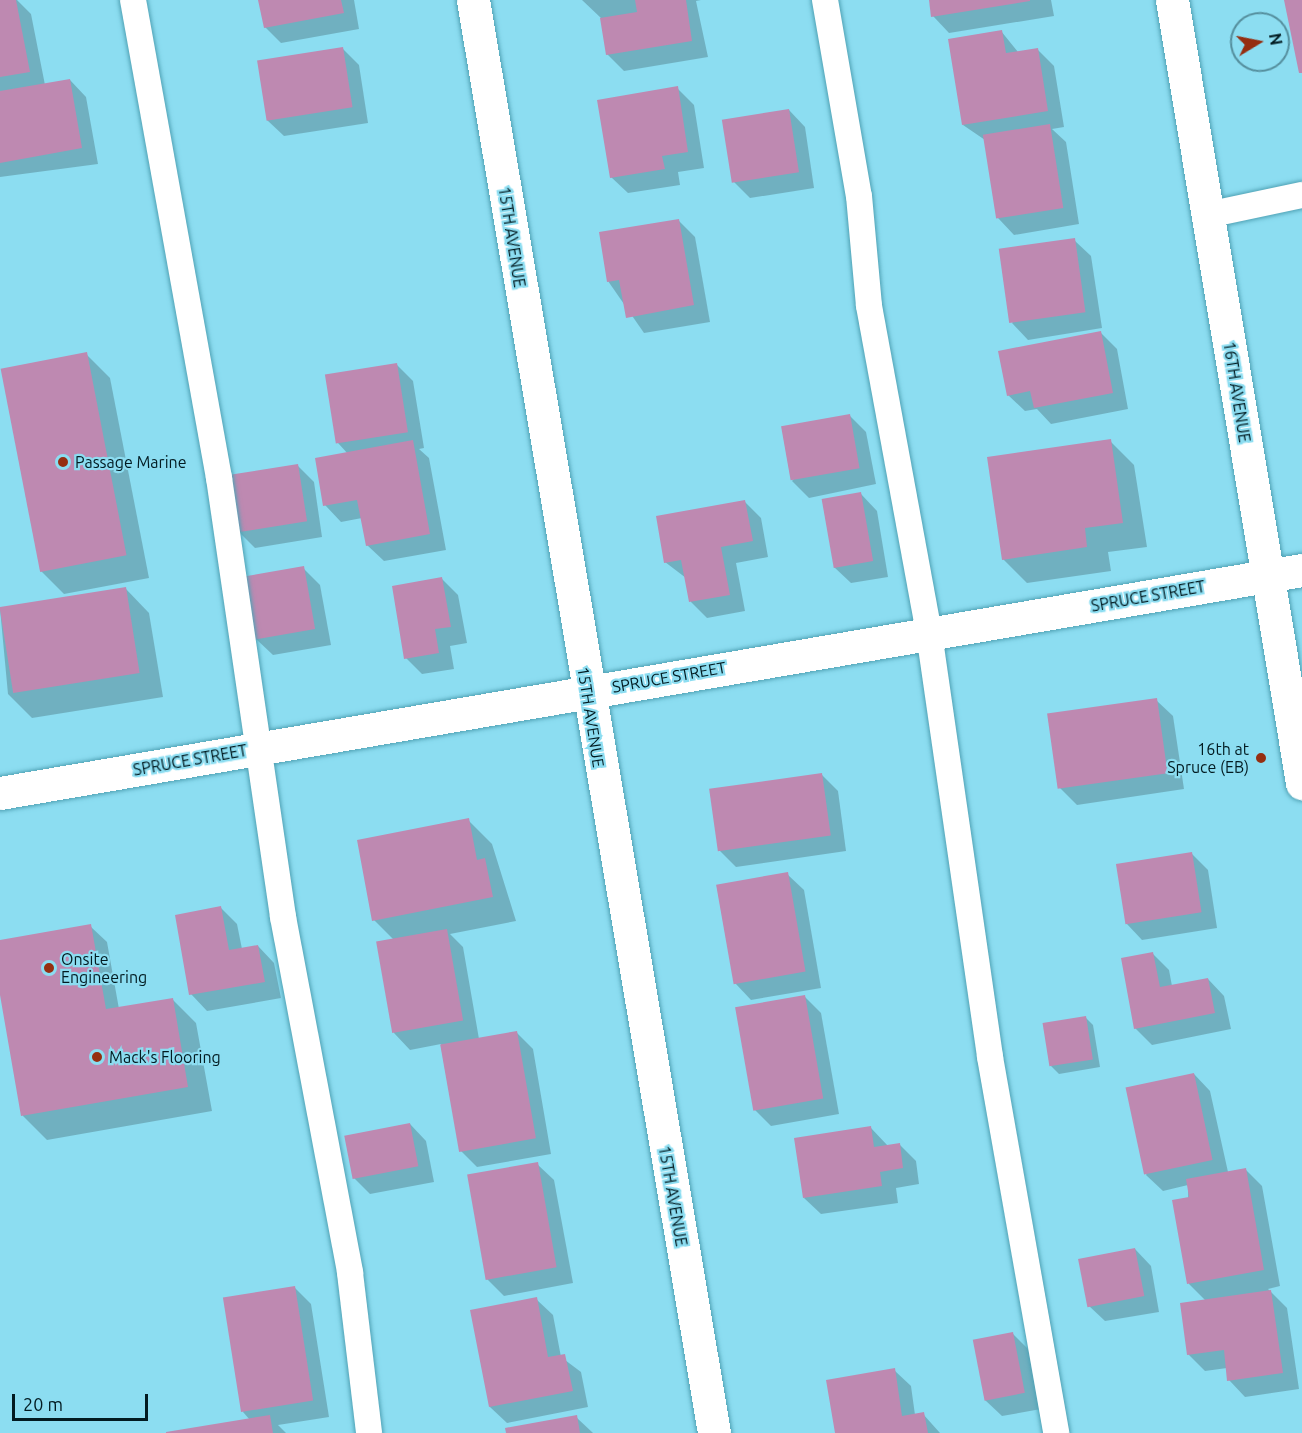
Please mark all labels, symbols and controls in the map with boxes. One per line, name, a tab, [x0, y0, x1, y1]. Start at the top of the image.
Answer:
north arrow	[1230, 12, 1290, 72]
text: N	[1266, 32, 1286, 47]
street label: 15TH AVENUE	[495, 185, 529, 289]
street label: 16TH AVENUE	[1220, 340, 1254, 444]
place label: Passage Marine	[75, 452, 187, 472]
marker: Passage Marine	[56, 455, 70, 469]
street label: SPRUCE STREET	[1090, 577, 1206, 615]
street label: SPRUCE STREET	[611, 658, 727, 696]
street label: 15TH AVENUE	[574, 665, 608, 769]
place label: 16th at Spruce (EB)	[1167, 739, 1249, 777]
street label: SPRUCE STREET	[132, 741, 248, 779]
marker: 16th at Spruce (EB)	[1254, 751, 1268, 765]
place label: Onsite Engineering	[61, 949, 147, 987]
marker: Onsite Engineering	[42, 961, 56, 975]
place label: Mack's Flooring	[109, 1047, 221, 1067]
marker: Mack's Flooring	[90, 1050, 104, 1064]
street label: 15TH AVENUE	[655, 1144, 691, 1248]
scale bar	[15, 1382, 152, 1420]
text: 20 m	[23, 1394, 63, 1414]

